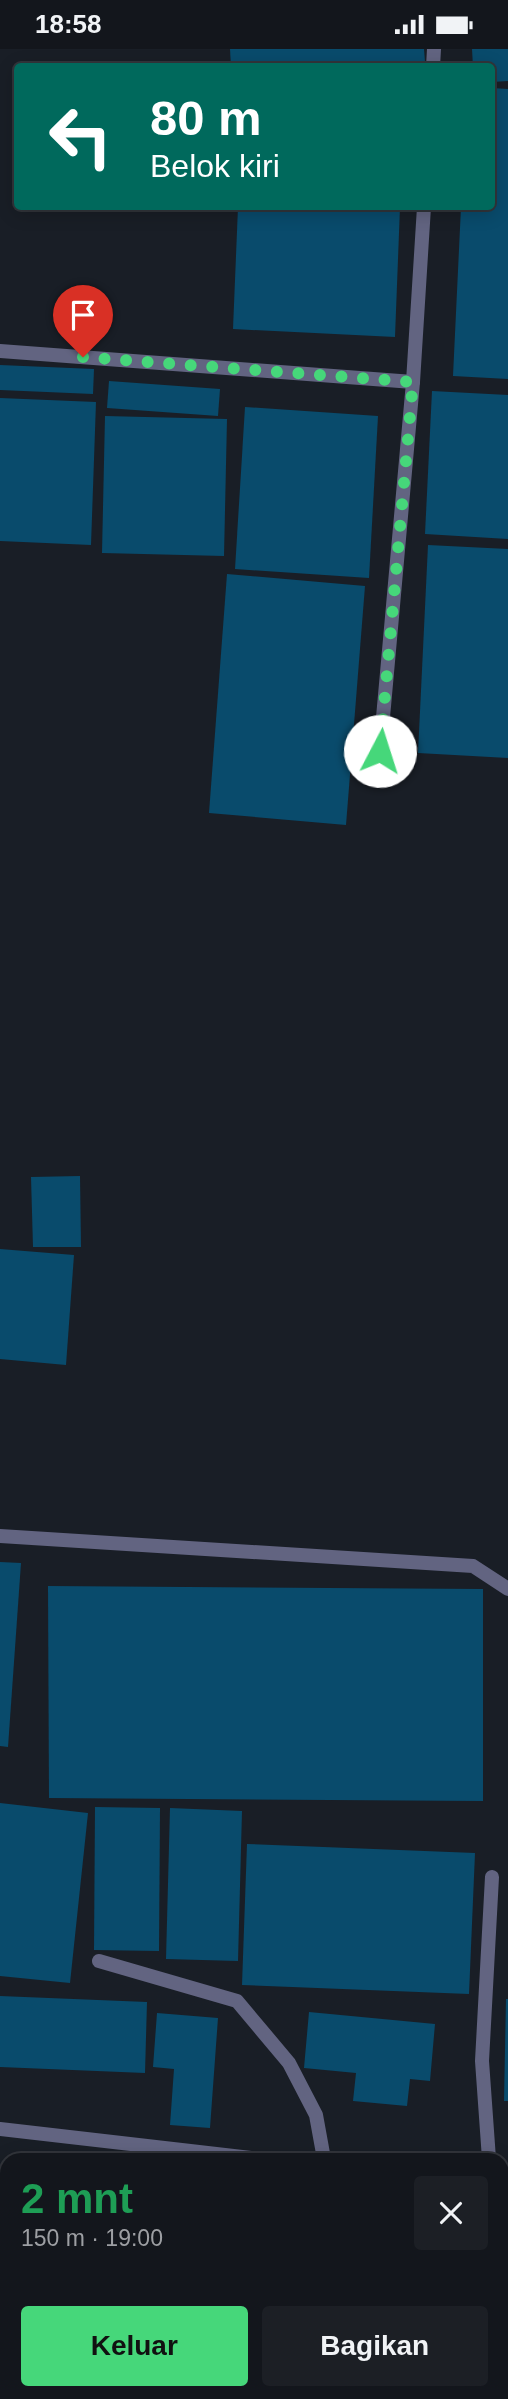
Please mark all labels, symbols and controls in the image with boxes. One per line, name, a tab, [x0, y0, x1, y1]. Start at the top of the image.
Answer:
text: 18:58	[35, 9, 102, 39]
icon: left	[35, 91, 126, 182]
text: 80 m	[150, 91, 262, 145]
text: Belok kiri	[150, 148, 280, 184]
pin	[53, 285, 113, 357]
icon: arrive	[64, 296, 102, 334]
position arrow	[343, 714, 417, 788]
text: 2 mnt	[21, 2175, 133, 2222]
button: close	[414, 2176, 488, 2250]
text: 150 m · 19:00	[21, 2225, 163, 2251]
button: Keluar	[21, 2306, 248, 2386]
button: Bagikan	[262, 2306, 488, 2386]

